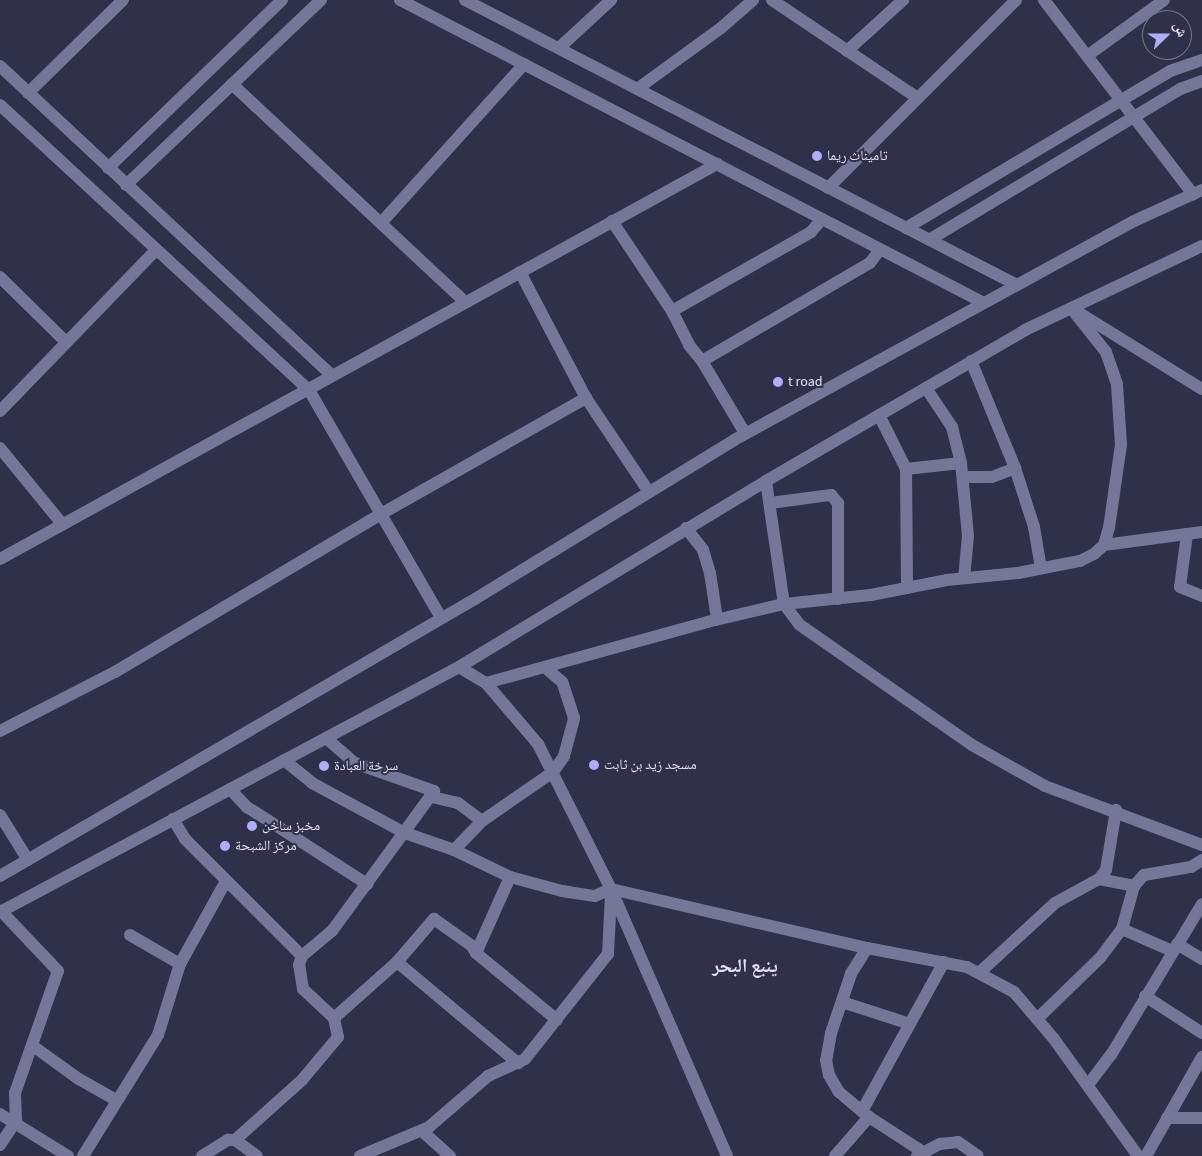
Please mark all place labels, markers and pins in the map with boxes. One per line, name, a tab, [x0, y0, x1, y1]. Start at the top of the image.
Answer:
place label: تاميناث ريما	[827, 148, 888, 164]
marker: تاميناث ريما	[811, 150, 823, 162]
place label: t road	[788, 374, 822, 390]
marker: t road	[772, 376, 784, 388]
place label: مسجد زيد بن ثابت	[604, 757, 697, 773]
place label: سرخة العبادة	[334, 758, 398, 774]
marker: مسجد زيد بن ثابت	[588, 759, 600, 771]
marker: سرخة العبادة	[318, 760, 330, 772]
place label: مخبز ساخن	[262, 818, 320, 834]
marker: مخبز ساخن	[246, 820, 258, 832]
place label: مركز الشبحة	[235, 838, 297, 854]
marker: مركز الشبحة	[219, 840, 231, 852]

